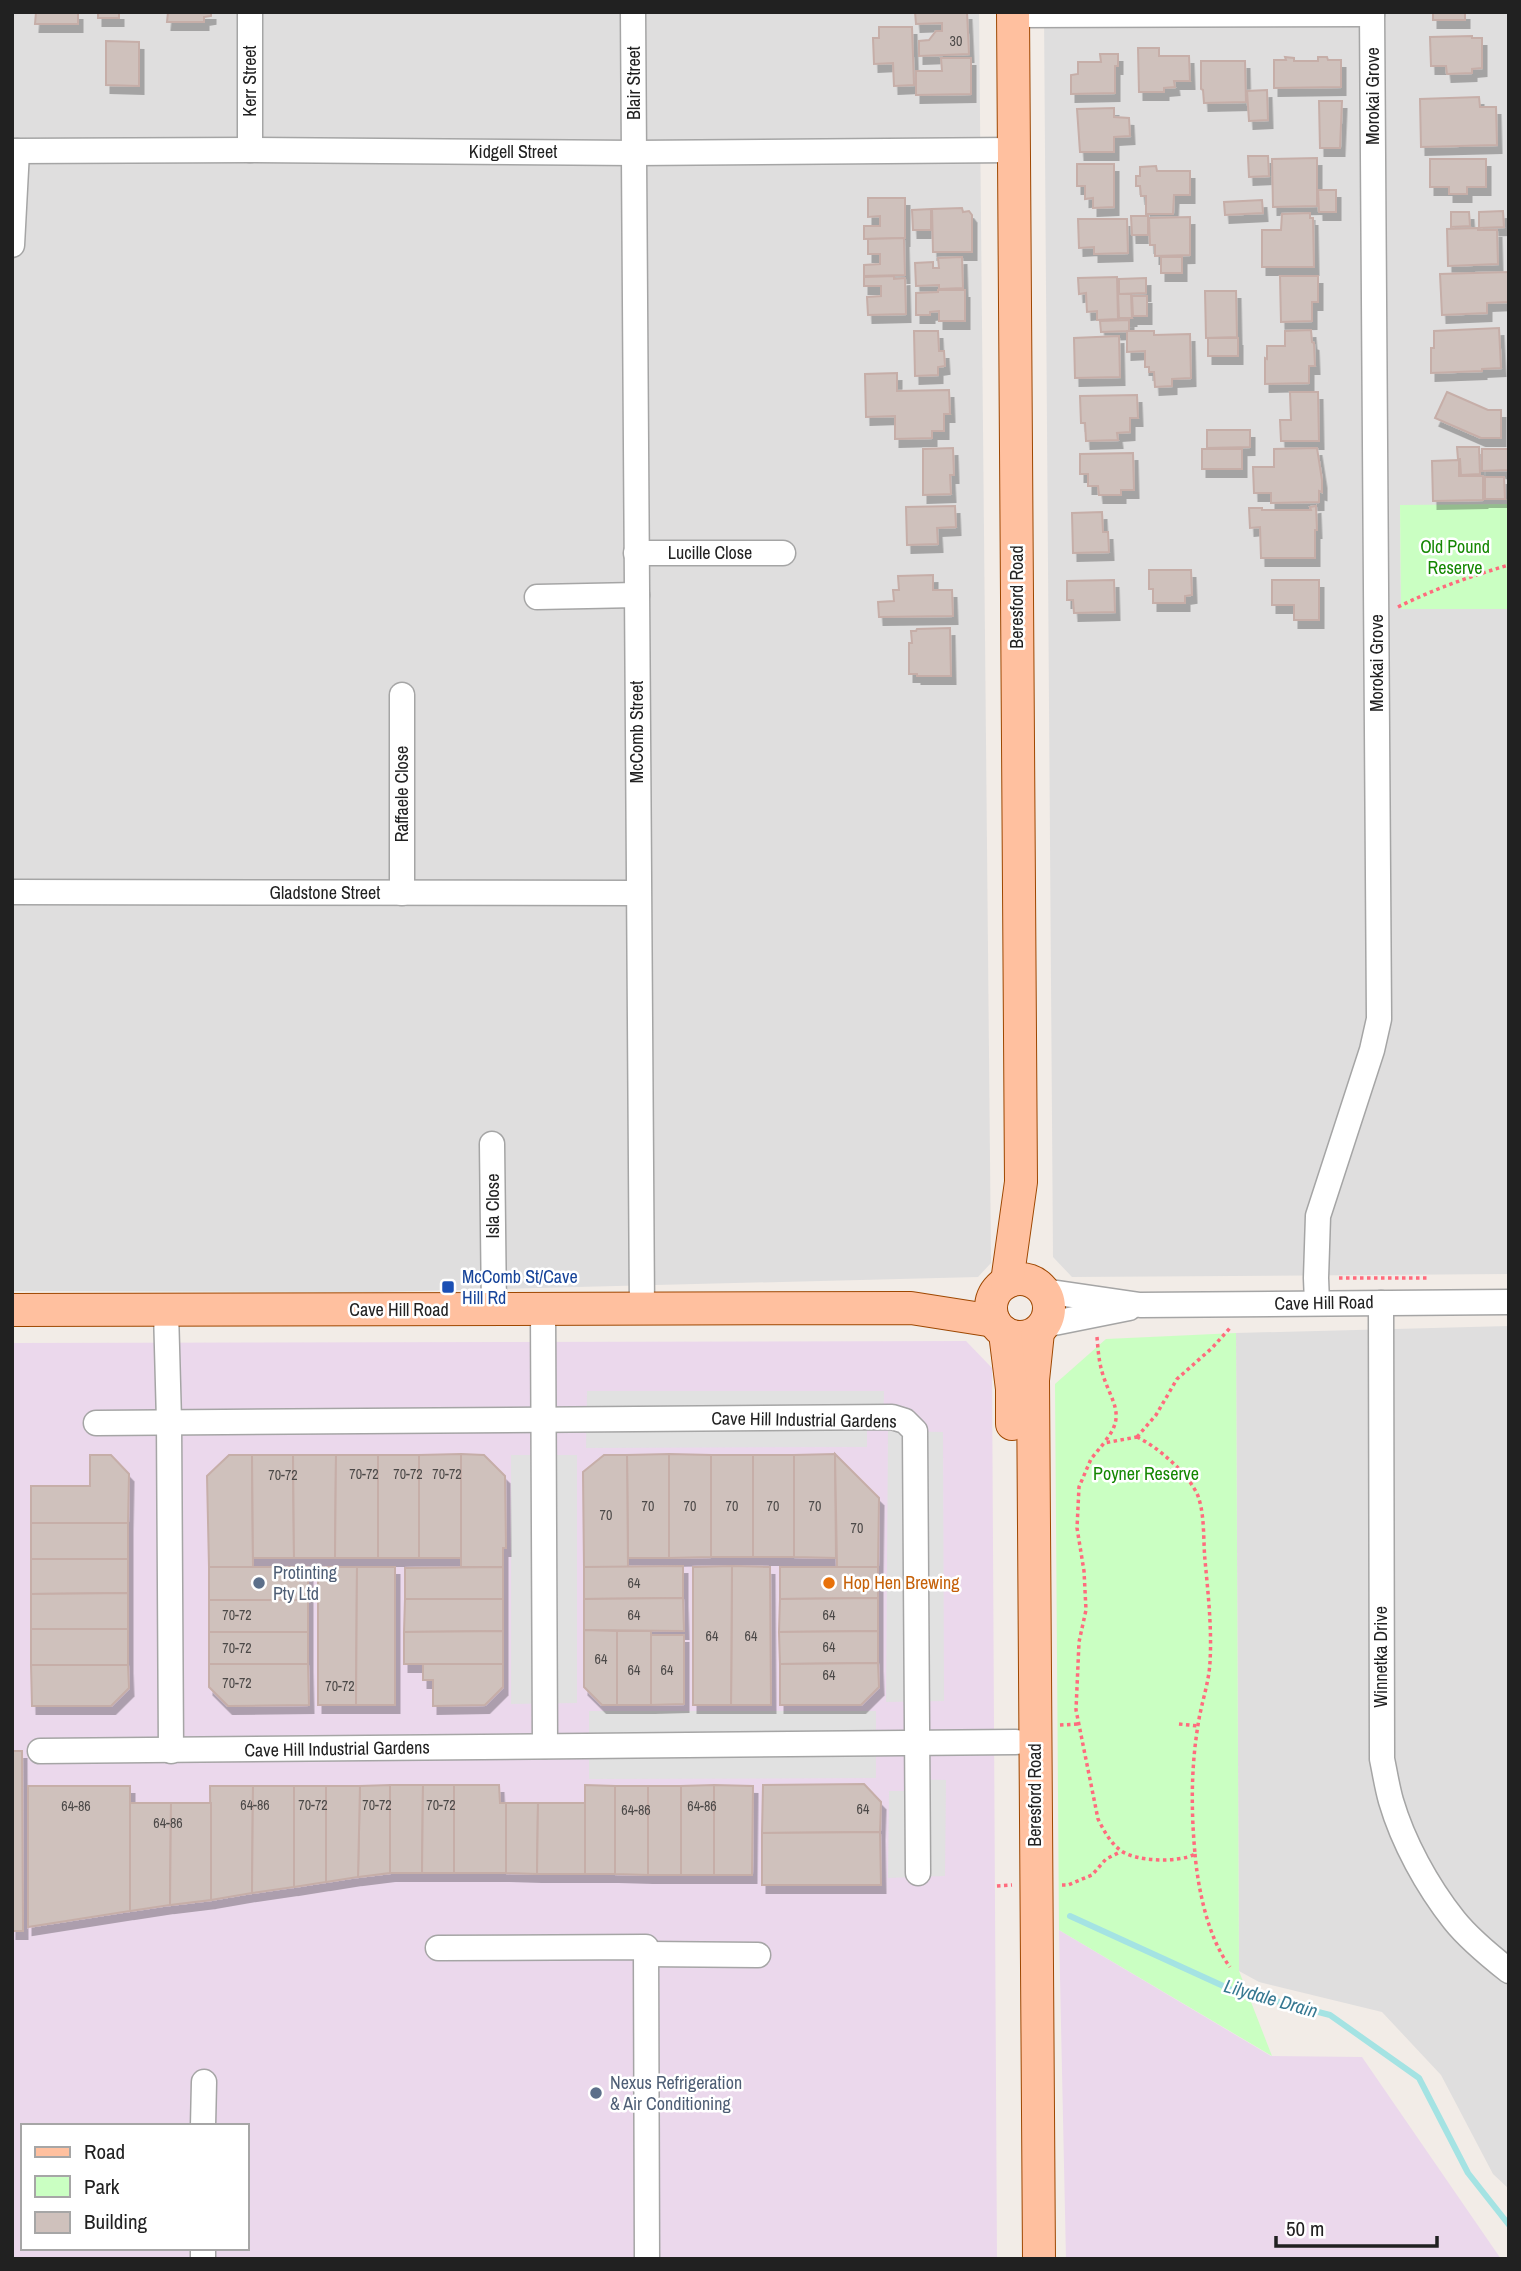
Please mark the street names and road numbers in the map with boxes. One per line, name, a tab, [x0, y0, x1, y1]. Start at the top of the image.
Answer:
street label: Kerr Street	[237, 45, 262, 117]
street label: Blair Street	[621, 46, 646, 120]
street label: Morokai Grove	[1360, 47, 1385, 145]
street label: Kidgell Street	[469, 139, 557, 164]
street label: Lucille Close	[668, 540, 752, 565]
street label: Beresford Road	[1004, 545, 1029, 649]
street label: Morokai Grove	[1364, 614, 1389, 712]
street label: McComb Street	[624, 681, 649, 783]
street label: Raffaele Close	[389, 746, 414, 842]
street label: Gladstone Street	[270, 880, 380, 905]
street label: Isla Close	[480, 1174, 505, 1238]
street label: Cave Hill Road	[1274, 1289, 1374, 1316]
street label: Cave Hill Road	[349, 1297, 449, 1322]
street label: Cave Hill Industrial Gardens	[711, 1405, 897, 1434]
street label: Winnetka Drive	[1368, 1606, 1393, 1708]
street label: Cave Hill Industrial Gardens	[244, 1734, 430, 1763]
street label: Beresford Road	[1022, 1743, 1047, 1847]

